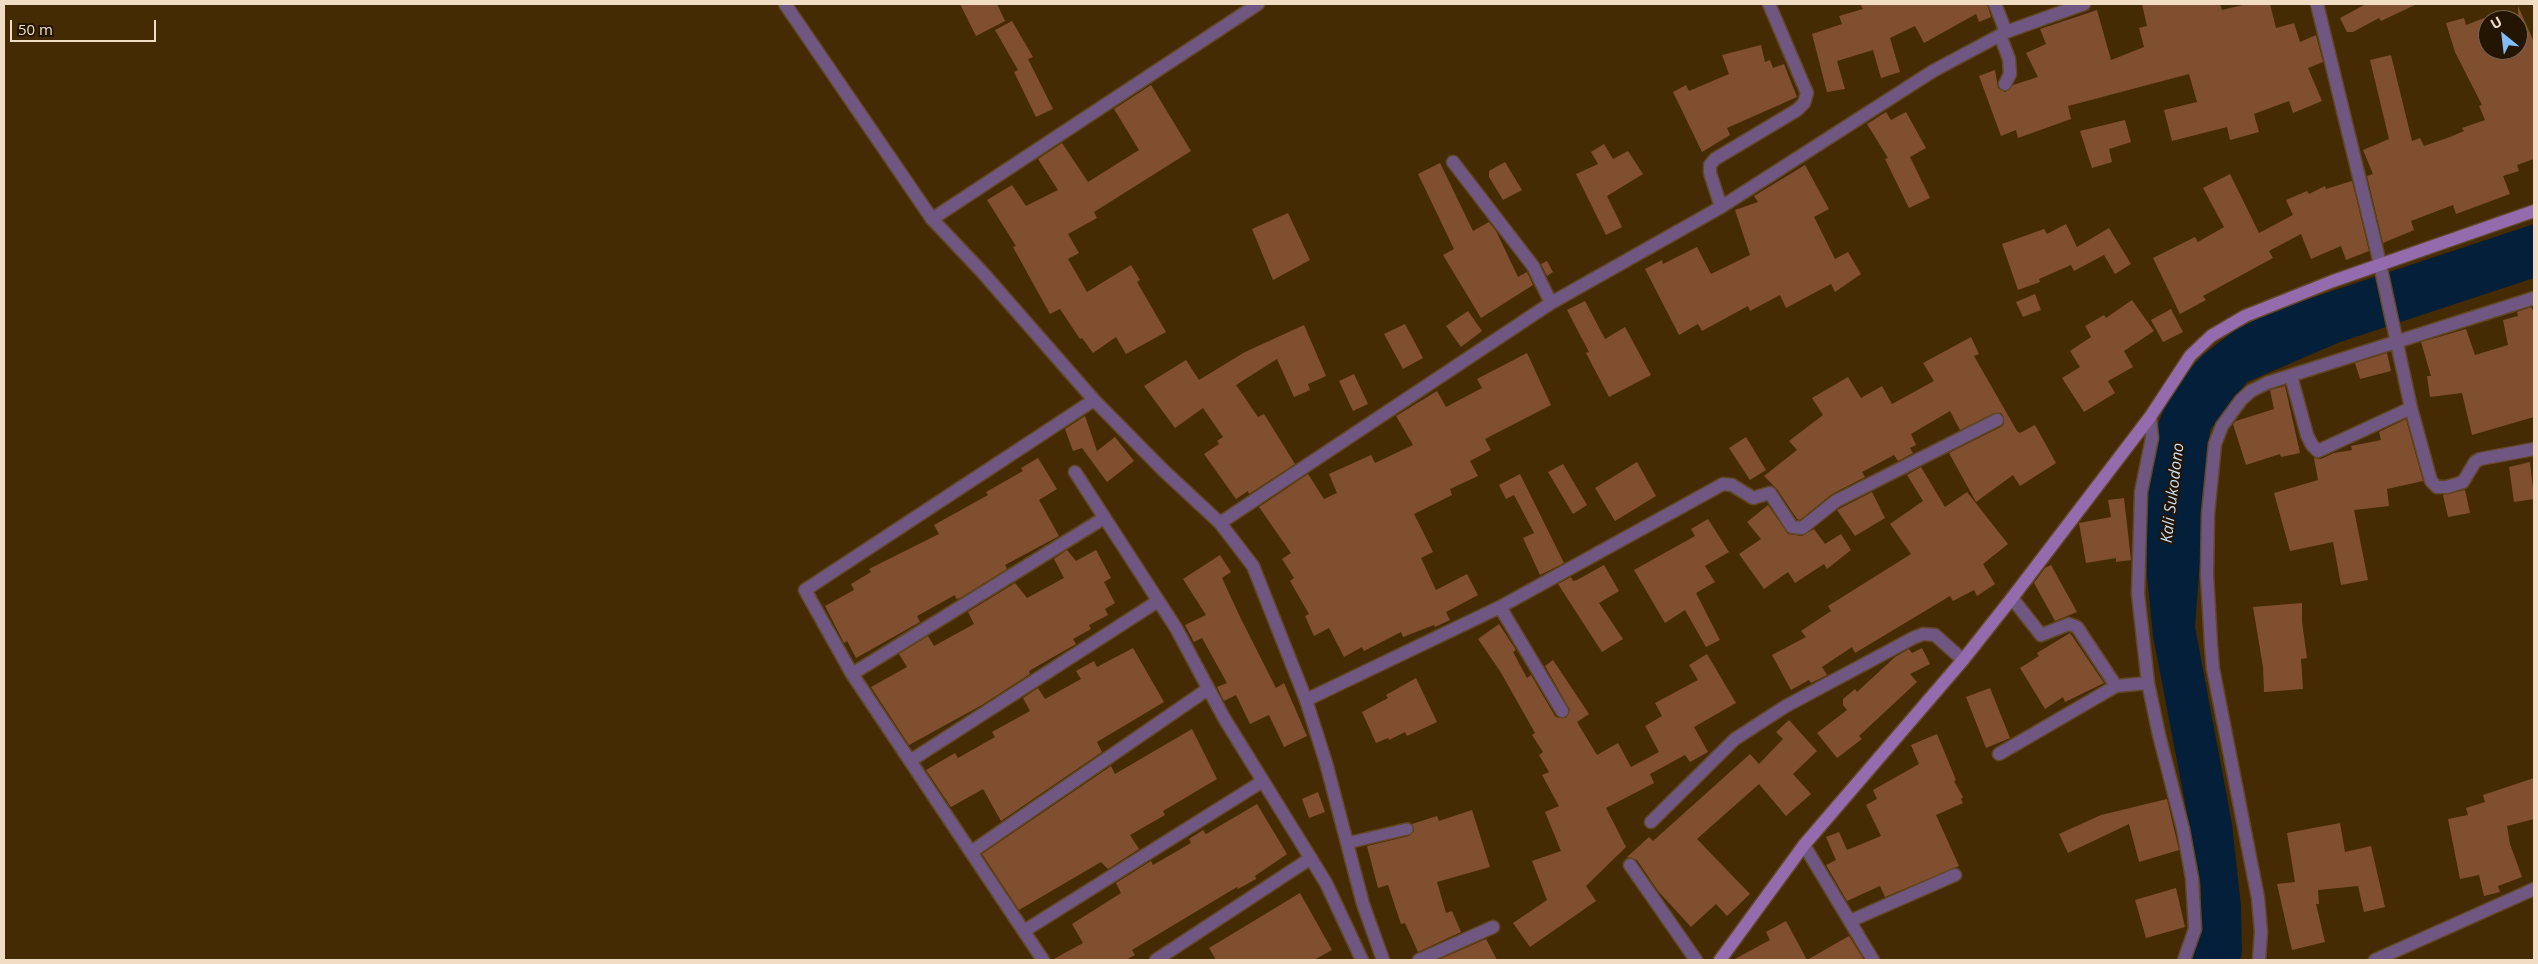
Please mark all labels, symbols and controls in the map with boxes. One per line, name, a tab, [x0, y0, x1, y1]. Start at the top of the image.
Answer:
scale bar	[12, 10, 159, 42]
north arrow	[2478, 10, 2528, 60]
text: U	[2487, 11, 2505, 33]
text: 50 m	[18, 19, 53, 39]
water label: Kali Sukodono	[2157, 442, 2189, 544]

